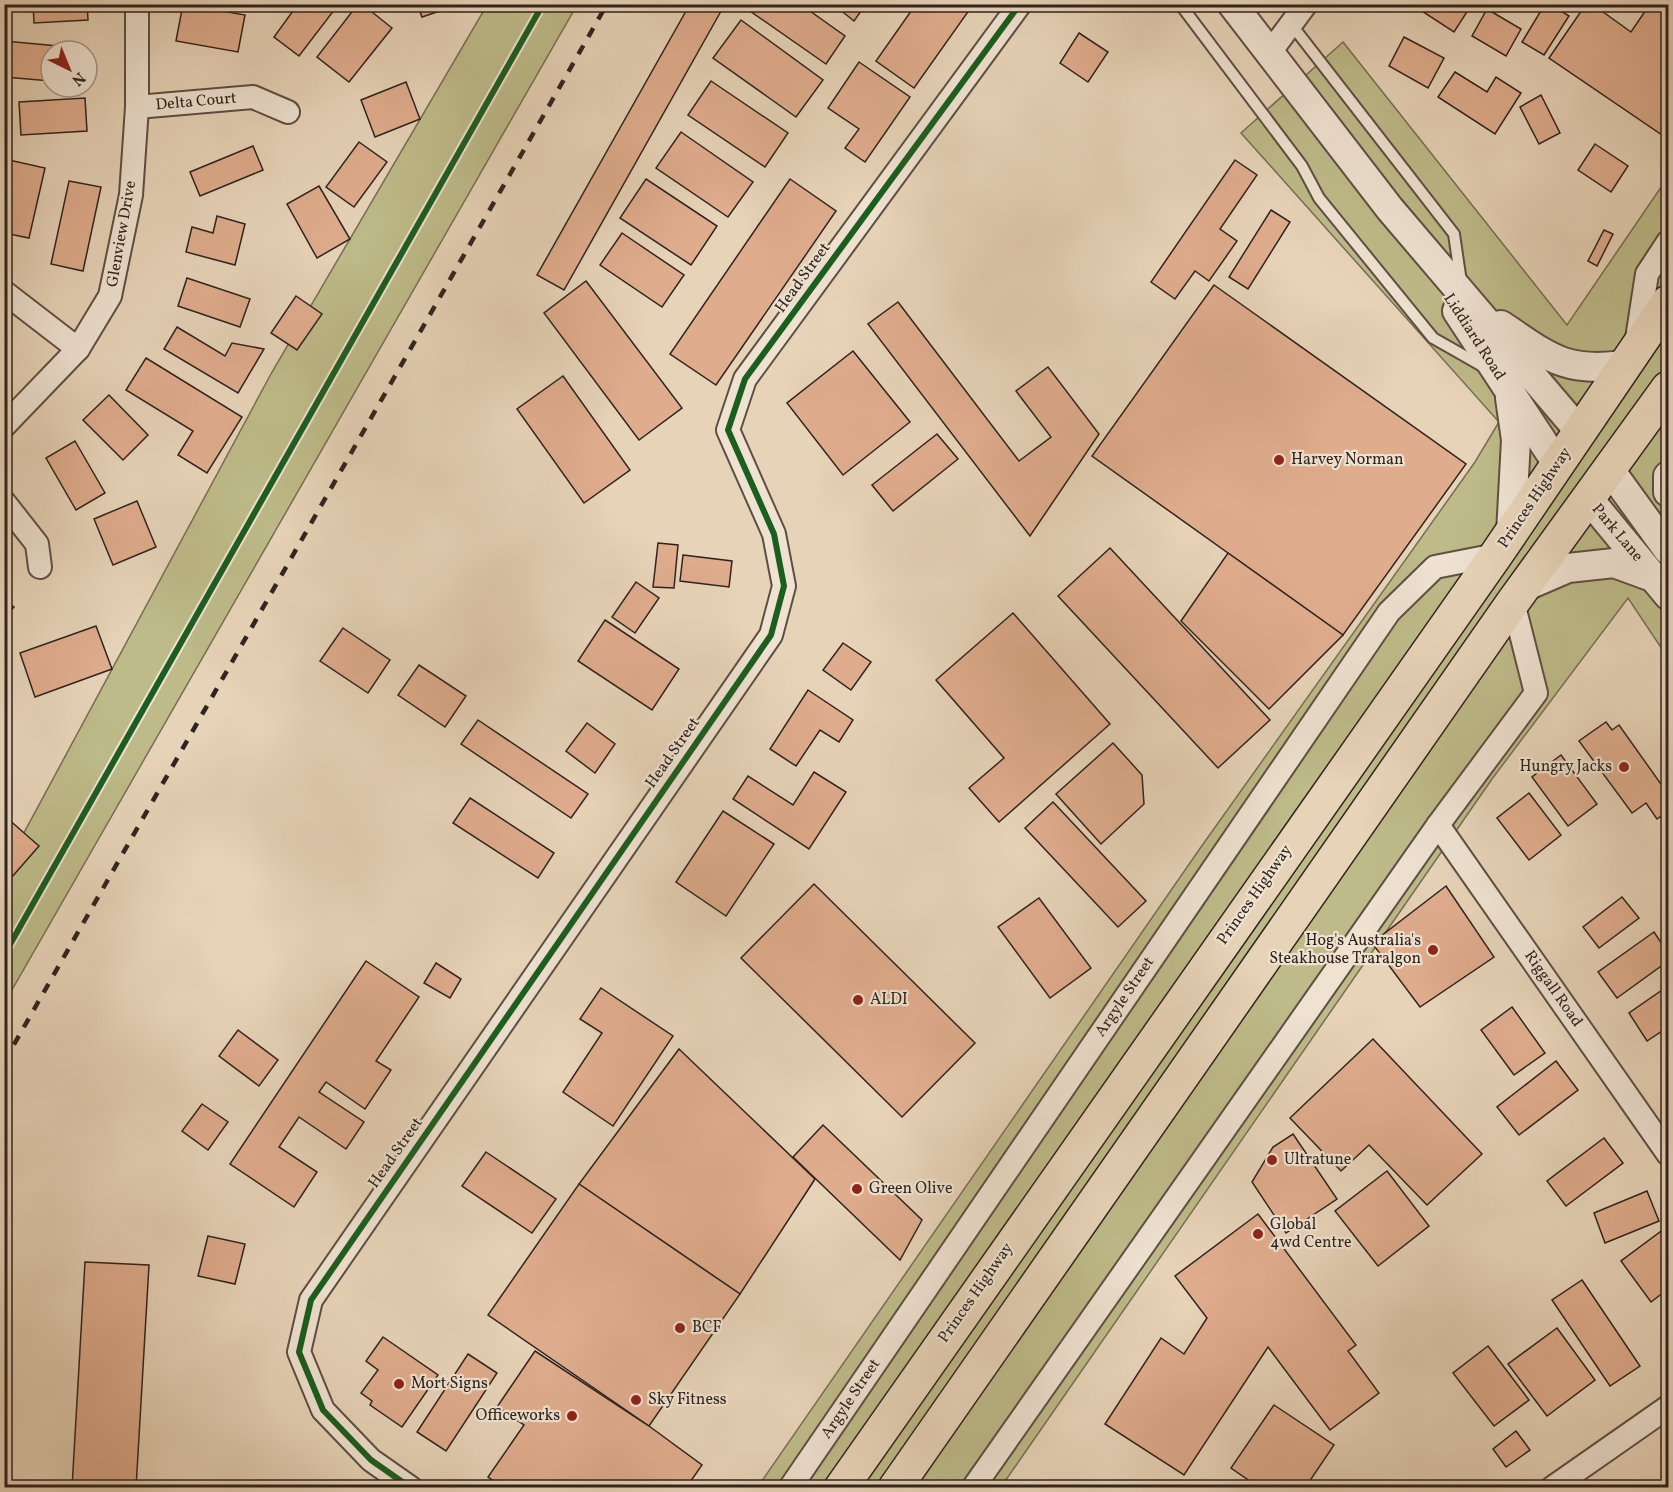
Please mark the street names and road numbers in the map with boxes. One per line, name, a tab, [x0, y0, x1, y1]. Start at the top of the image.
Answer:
street label: Delta Court	[155, 87, 238, 116]
street label: Glenview Drive	[102, 179, 142, 289]
street label: Head Street	[770, 238, 836, 318]
street label: Liddiard Road	[1438, 289, 1510, 385]
street label: Princes Highway	[1493, 443, 1577, 553]
street label: Park Lane	[1586, 499, 1648, 567]
street label: Head Street	[641, 713, 706, 793]
street label: Princes Highway	[1212, 840, 1298, 949]
street label: Riggall Road	[1518, 946, 1588, 1032]
street label: Argyle Street	[1090, 952, 1160, 1041]
street label: Head Street	[364, 1113, 429, 1193]
street label: Princes Highway	[933, 1238, 1019, 1347]
street label: Argyle Street	[816, 1354, 886, 1443]

